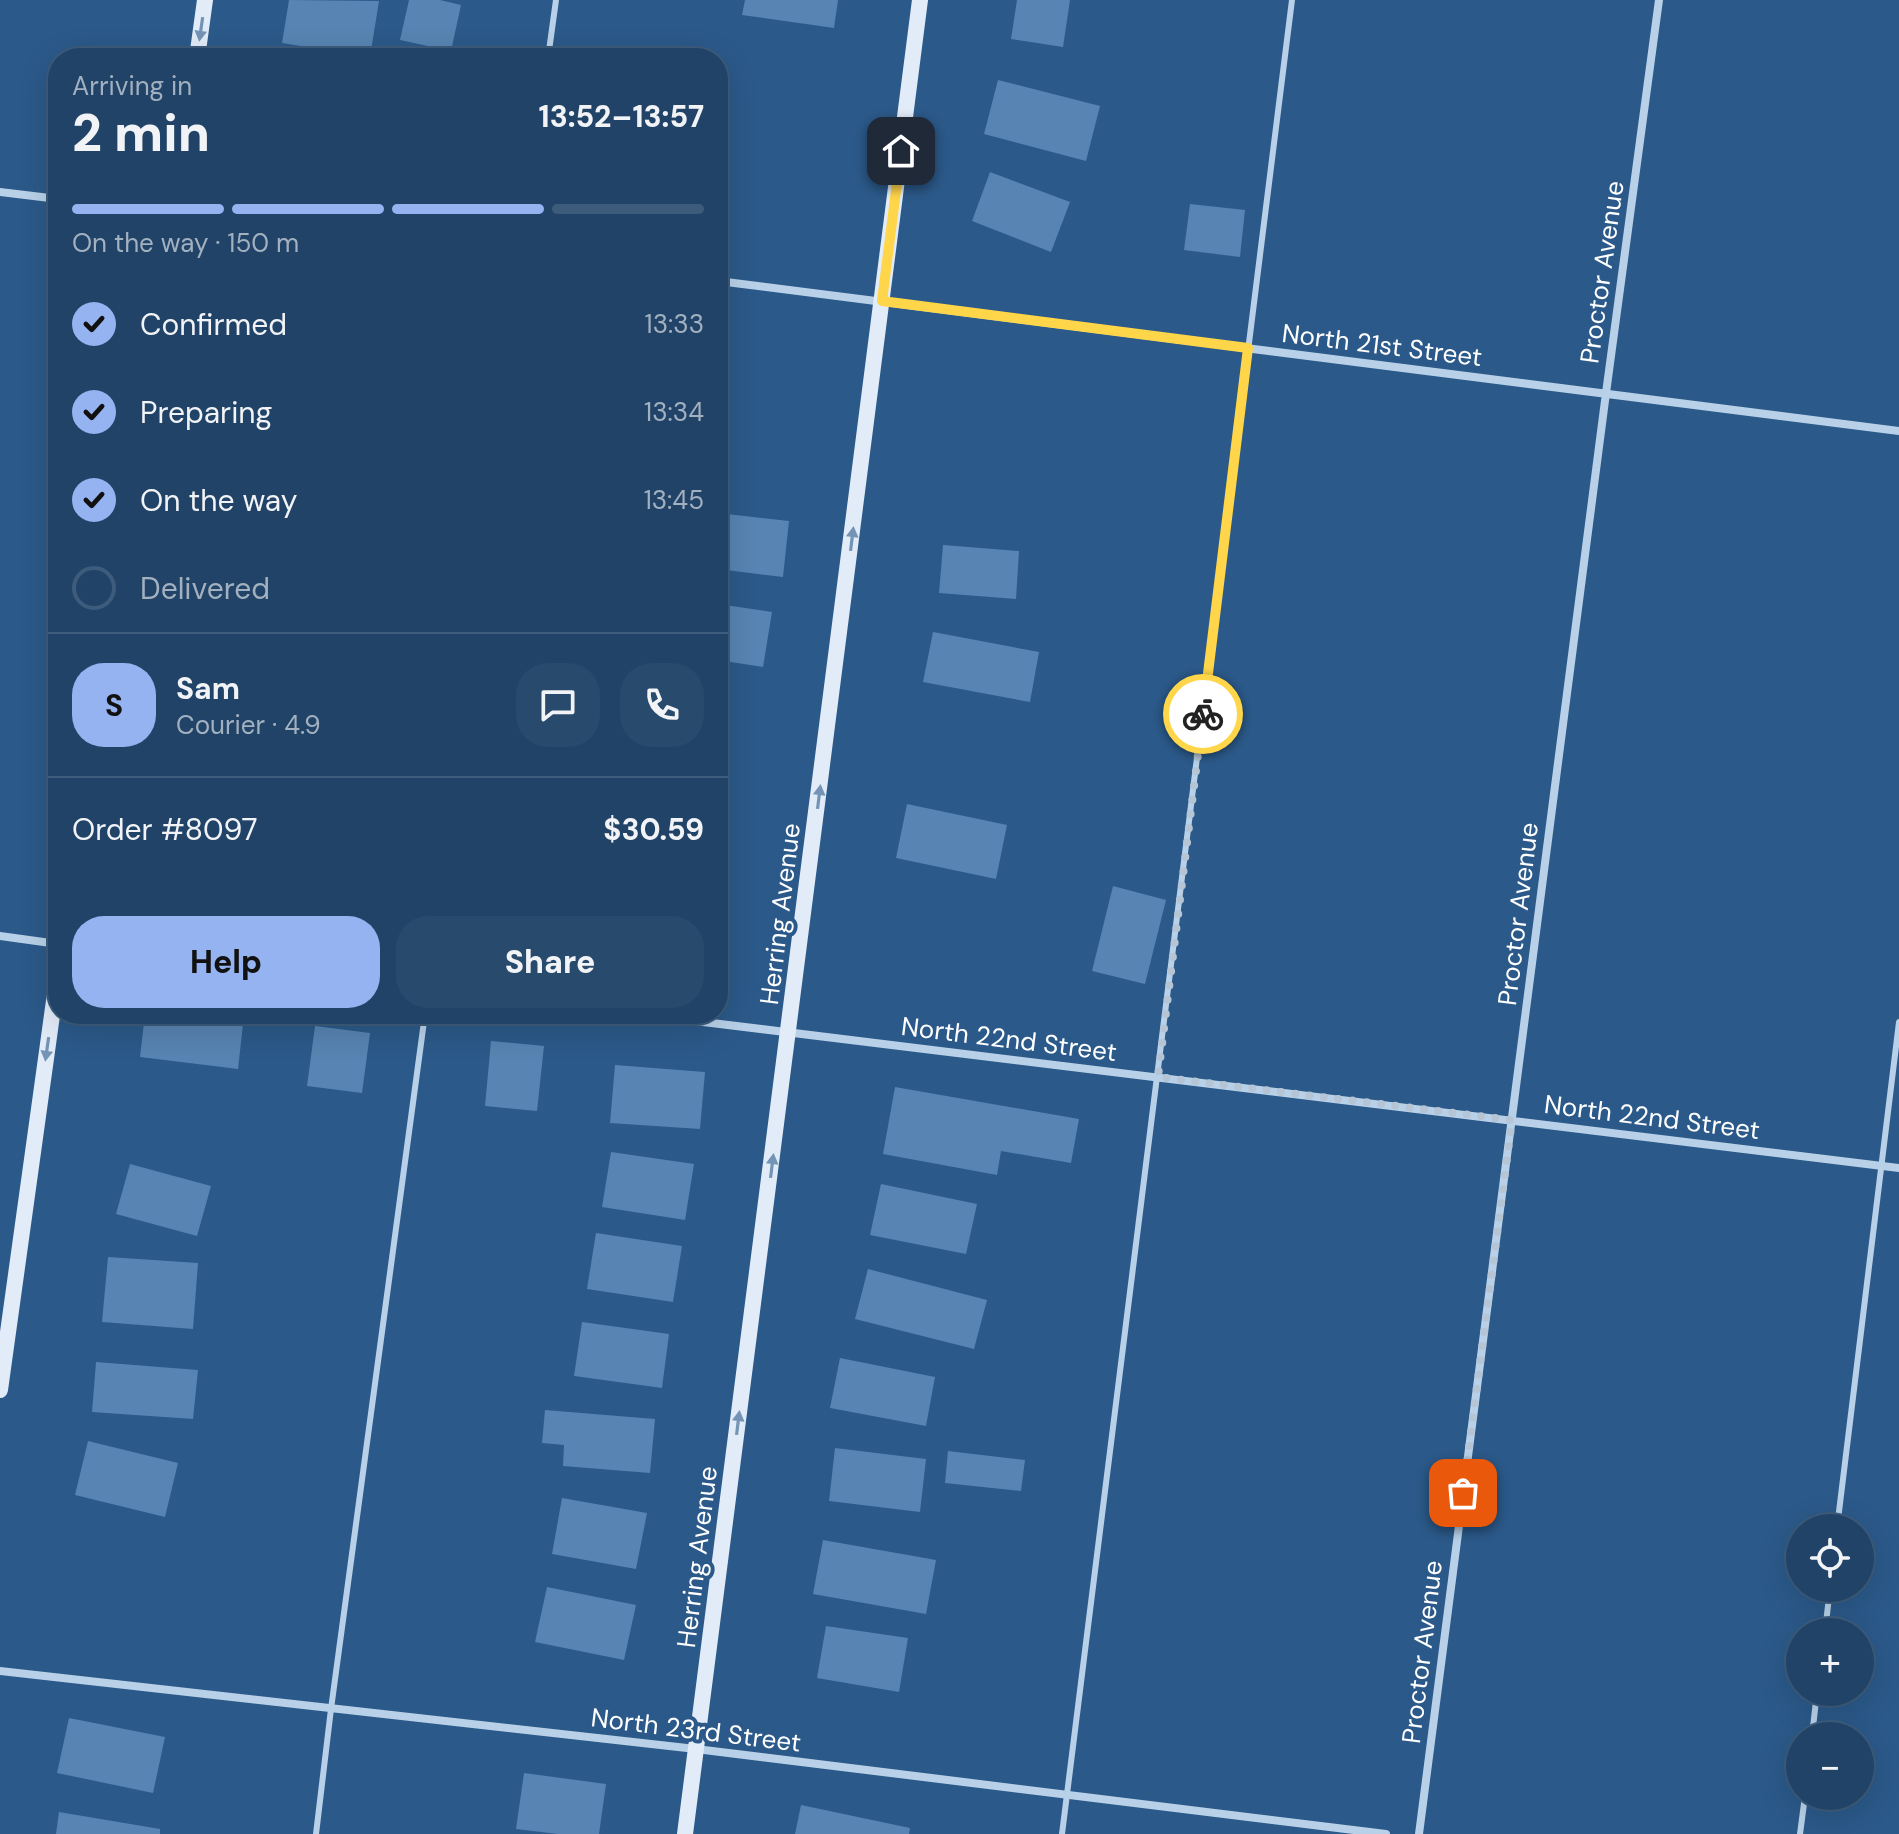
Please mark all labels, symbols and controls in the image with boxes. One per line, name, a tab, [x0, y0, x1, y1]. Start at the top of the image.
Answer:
one-way arrow	[194, 17, 207, 42]
text: Arriving in	[72, 69, 192, 103]
text: 13:52–13:57	[539, 97, 704, 136]
text: 2 min	[72, 99, 210, 167]
pin	[867, 117, 935, 185]
icon: home	[879, 129, 923, 173]
street label: Proctor Avenue	[1572, 178, 1632, 366]
text: On the way · 150 m	[72, 226, 299, 260]
icon: check	[72, 302, 116, 346]
text: Confirmed	[140, 305, 287, 344]
text: 13:33	[645, 307, 704, 341]
street label: North 21st Street	[1280, 316, 1484, 374]
icon: check	[72, 390, 116, 434]
text: Preparing	[140, 393, 272, 432]
text: 13:34	[644, 395, 704, 429]
icon: check	[72, 478, 116, 522]
text: On the way	[140, 481, 297, 520]
text: 13:45	[644, 483, 704, 517]
one-way arrow	[845, 526, 858, 551]
text: Delivered	[140, 569, 270, 608]
button: chat	[516, 663, 600, 747]
button: phone	[620, 663, 704, 747]
text: Sam	[176, 669, 240, 708]
courier	[1163, 674, 1243, 754]
text: S	[105, 686, 123, 725]
icon: bike	[1181, 692, 1225, 736]
text: Courier · 4.9	[176, 708, 321, 742]
one-way arrow	[813, 784, 826, 809]
text: Order #8097	[72, 810, 258, 849]
text: $30.59	[603, 810, 704, 849]
street label: Proctor Avenue	[1490, 820, 1546, 1008]
street label: Herring Avenue	[752, 821, 808, 1007]
button: Help	[72, 916, 380, 1008]
button: Share	[396, 916, 704, 1008]
street label: North 22nd Street	[899, 1009, 1119, 1069]
one-way arrow	[40, 1037, 53, 1062]
street label: North 22nd Street	[1542, 1087, 1762, 1147]
one-way arrow	[765, 1153, 778, 1178]
one-way arrow	[732, 1411, 745, 1436]
pin	[1429, 1459, 1497, 1527]
street label: Herring Avenue	[669, 1464, 725, 1650]
icon: bag	[1441, 1471, 1485, 1515]
map controls	[1786, 1514, 1874, 1810]
button: locate	[1786, 1514, 1874, 1602]
street label: Proctor Avenue	[1394, 1558, 1450, 1746]
button: +	[1786, 1618, 1874, 1706]
street label: North 23rd Street	[589, 1700, 803, 1760]
button: −	[1786, 1722, 1874, 1810]

